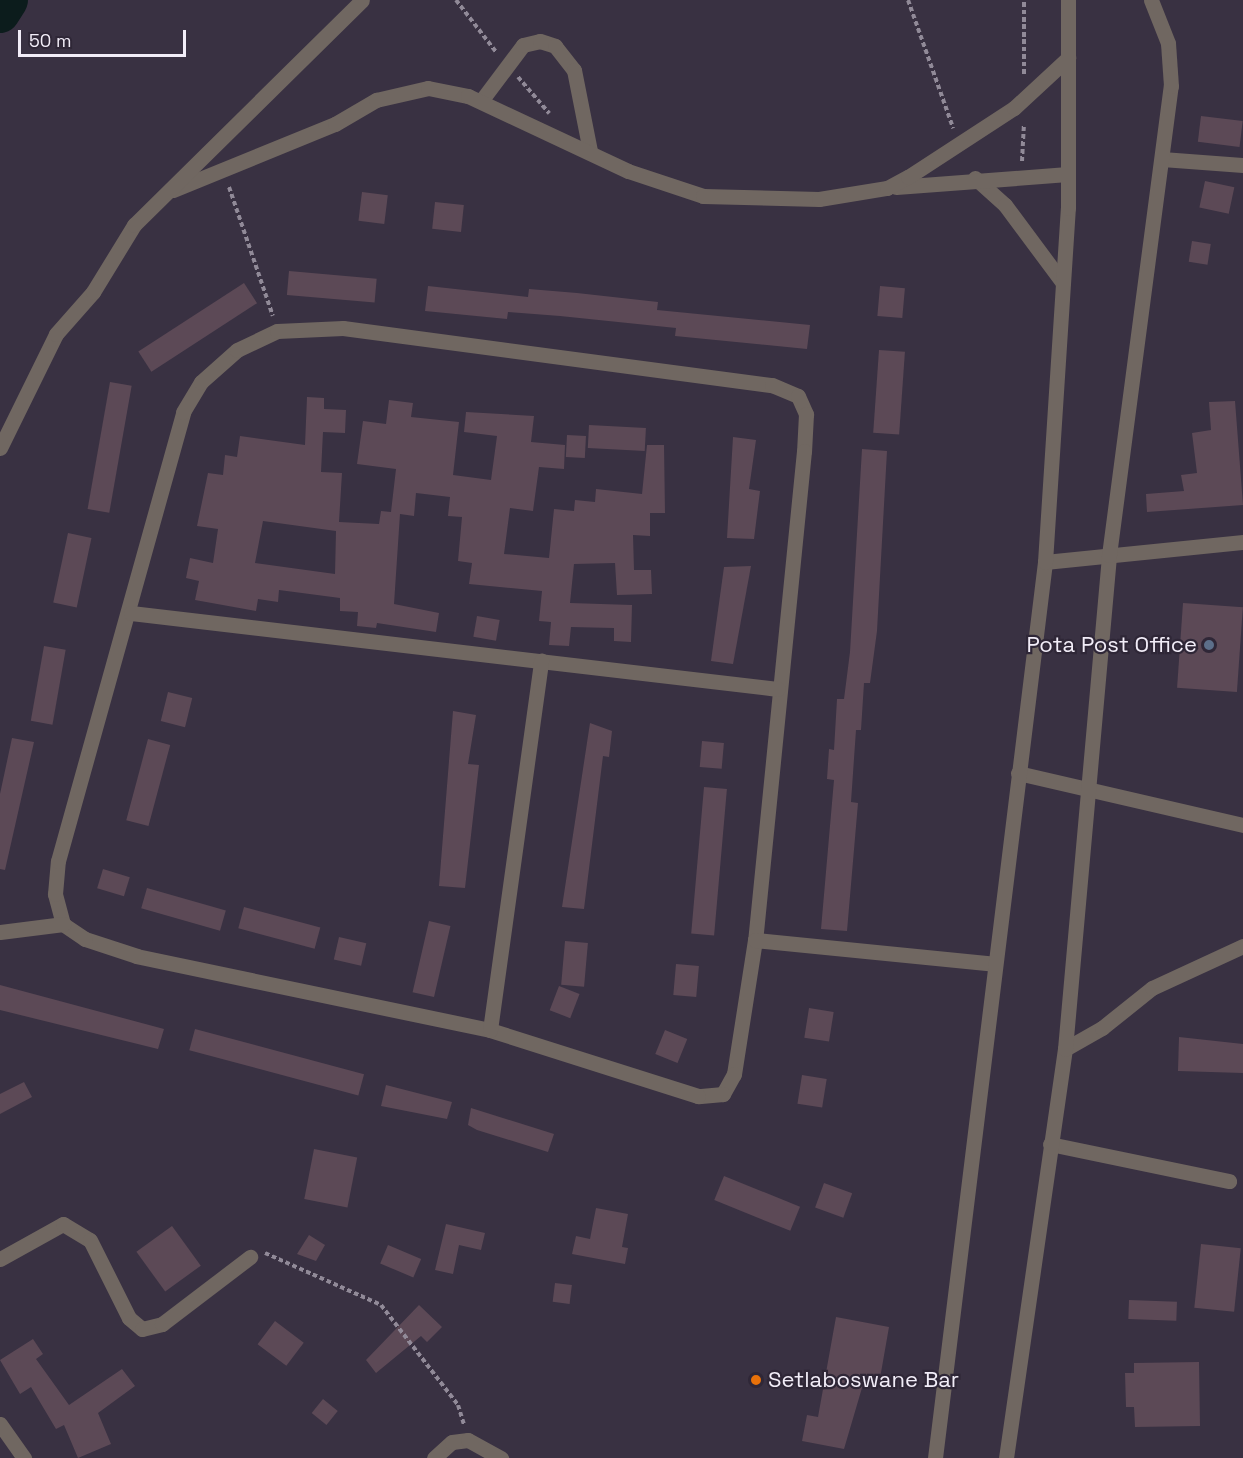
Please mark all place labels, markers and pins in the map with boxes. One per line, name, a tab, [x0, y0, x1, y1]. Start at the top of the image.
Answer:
place label: Pota Post Office	[1026, 632, 1197, 658]
marker: Pota Post Office	[1202, 638, 1216, 652]
place label: Setlaboswane Bar	[768, 1367, 959, 1393]
marker: Setlaboswane Bar	[749, 1373, 763, 1387]

